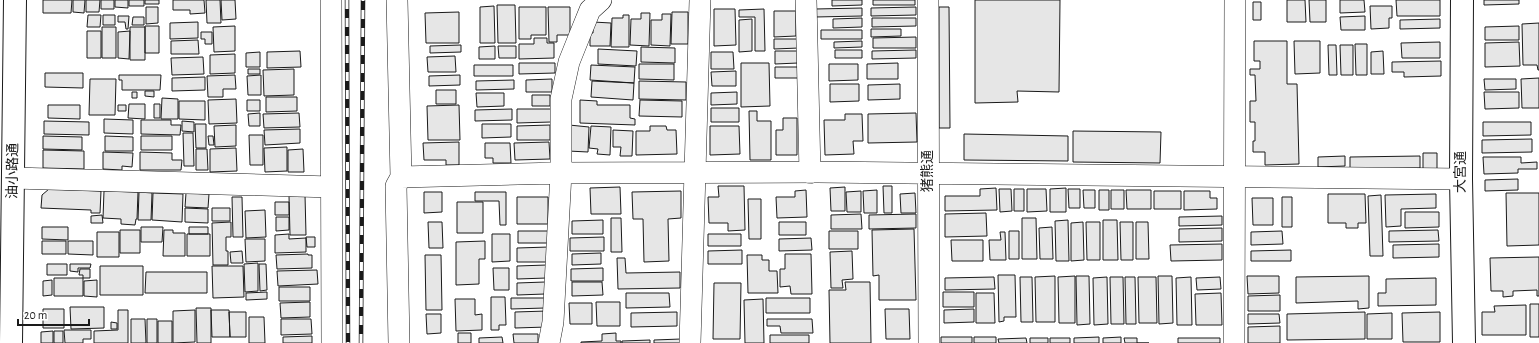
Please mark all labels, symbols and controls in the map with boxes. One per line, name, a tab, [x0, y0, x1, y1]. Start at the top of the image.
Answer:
street label: 油小路通	[5, 143, 20, 199]
street label: 猪熊通	[919, 150, 935, 192]
street label: 大宮通	[1453, 151, 1468, 193]
scale bar	[18, 301, 89, 327]
text: 20 m	[24, 309, 47, 321]

